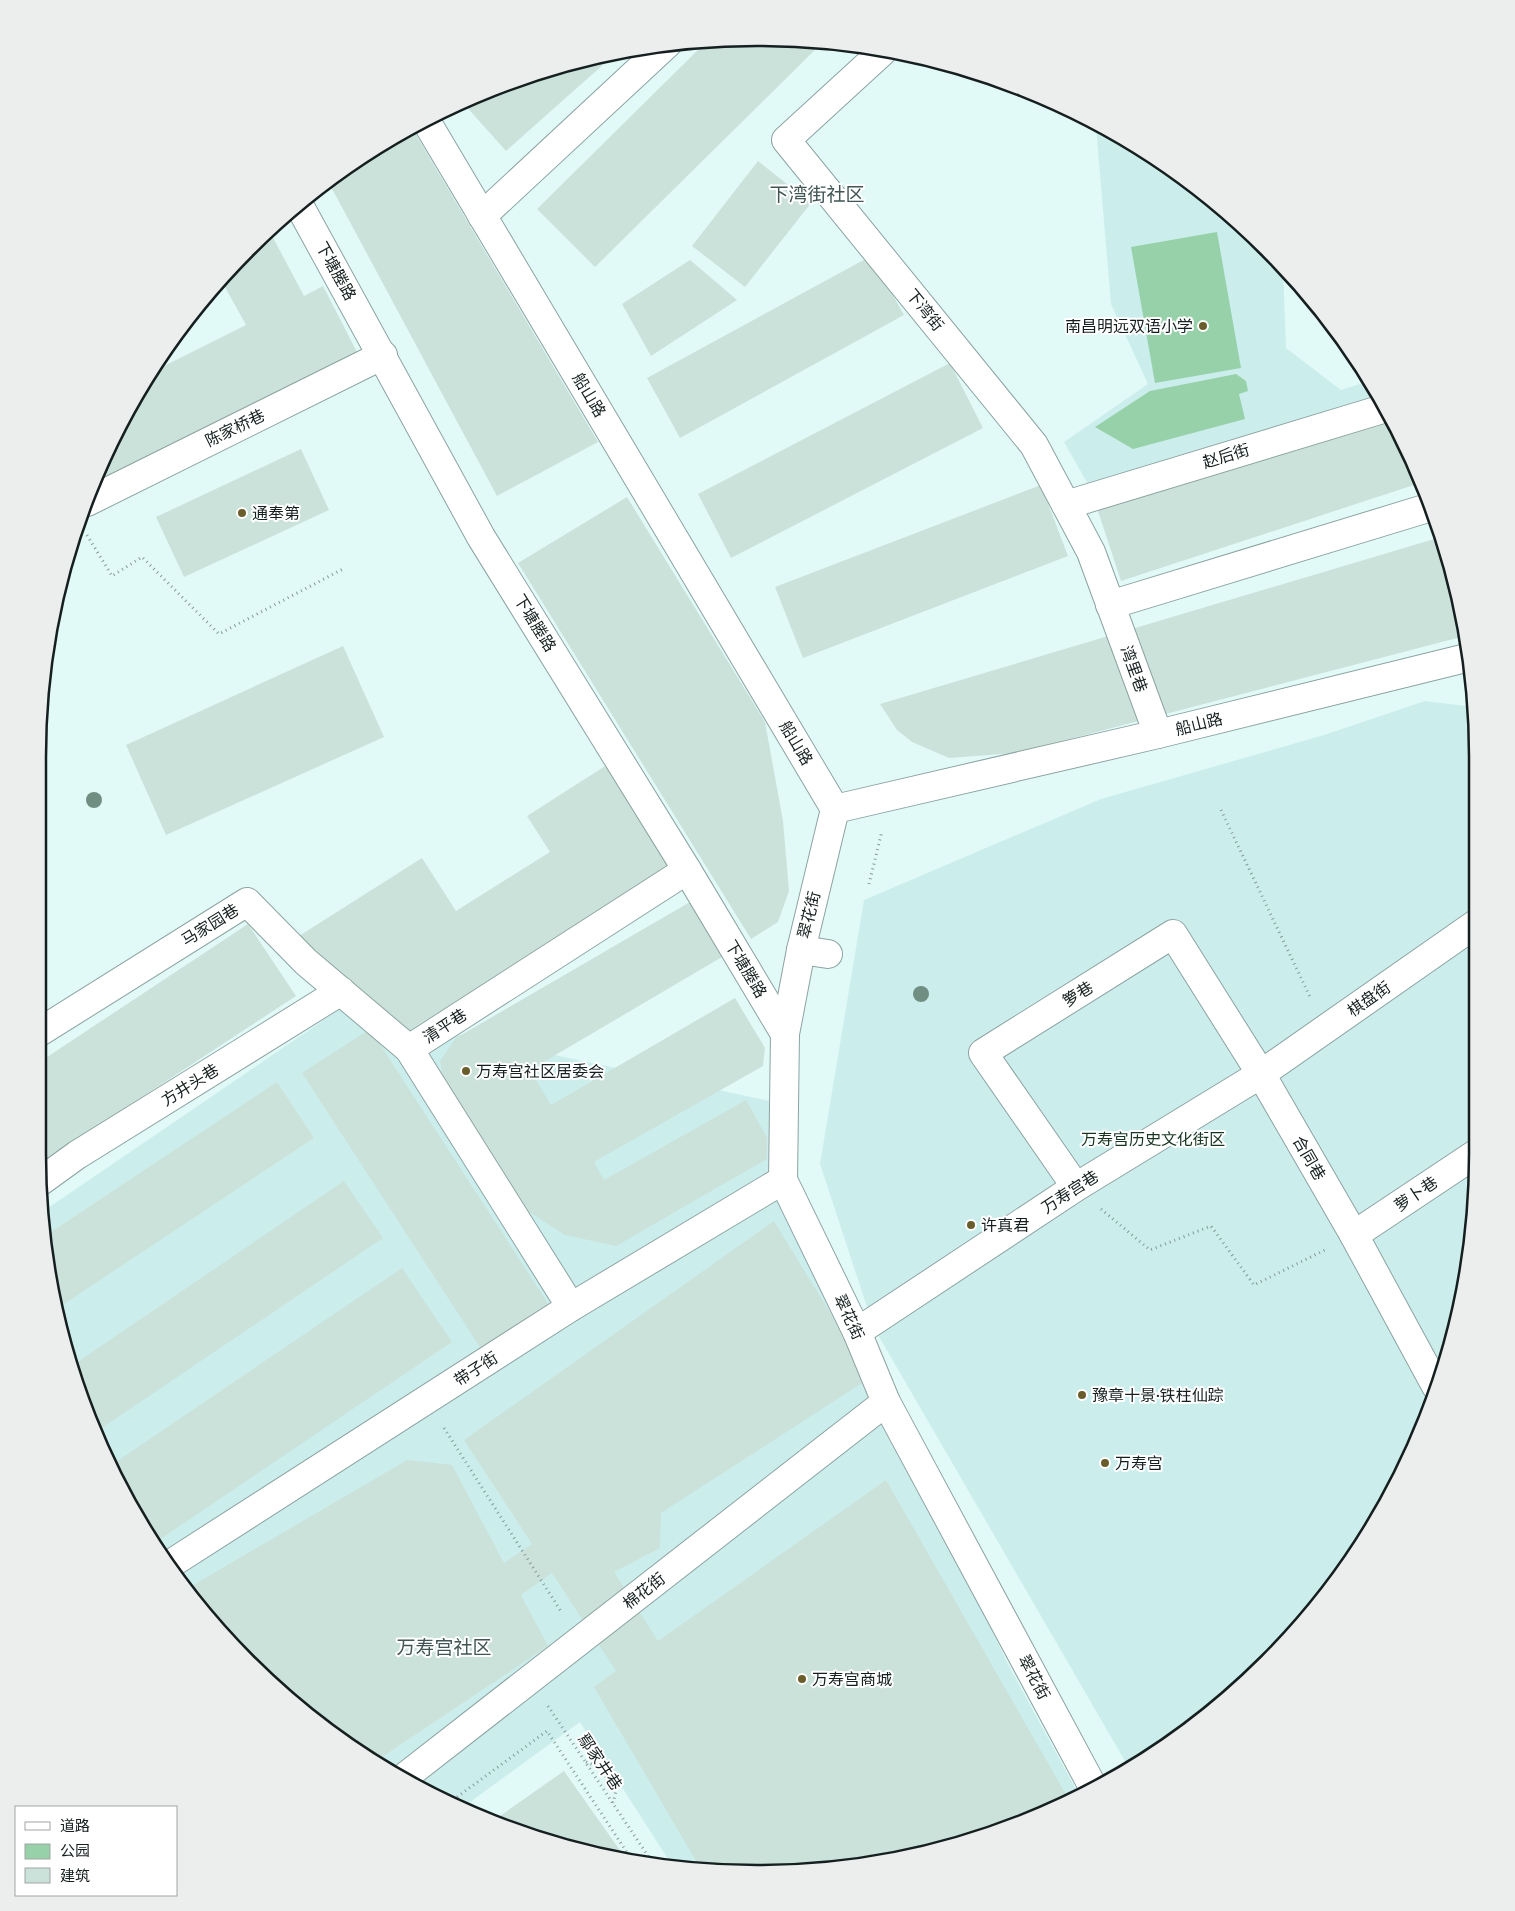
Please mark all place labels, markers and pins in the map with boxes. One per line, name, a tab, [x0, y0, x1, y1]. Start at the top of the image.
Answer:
place label: 南昌明远双语小学	[1065, 317, 1193, 336]
marker: 南昌明远双语小学	[1197, 320, 1209, 332]
place label: 通奉第	[252, 504, 300, 523]
marker: 通奉第	[236, 507, 248, 519]
place label: 万寿宫社区居委会	[476, 1062, 604, 1081]
marker: 万寿宫社区居委会	[460, 1065, 472, 1077]
place label: 许真君	[981, 1216, 1029, 1235]
marker: 许真君	[965, 1219, 977, 1231]
place label: 豫章十景·铁柱仙踪	[1092, 1386, 1224, 1405]
marker: 豫章十景·铁柱仙踪	[1076, 1389, 1088, 1401]
place label: 万寿宫	[1115, 1454, 1163, 1473]
marker: 万寿宫	[1099, 1457, 1111, 1469]
place label: 万寿宫商城	[812, 1670, 892, 1689]
marker: 万寿宫商城	[796, 1673, 808, 1685]

